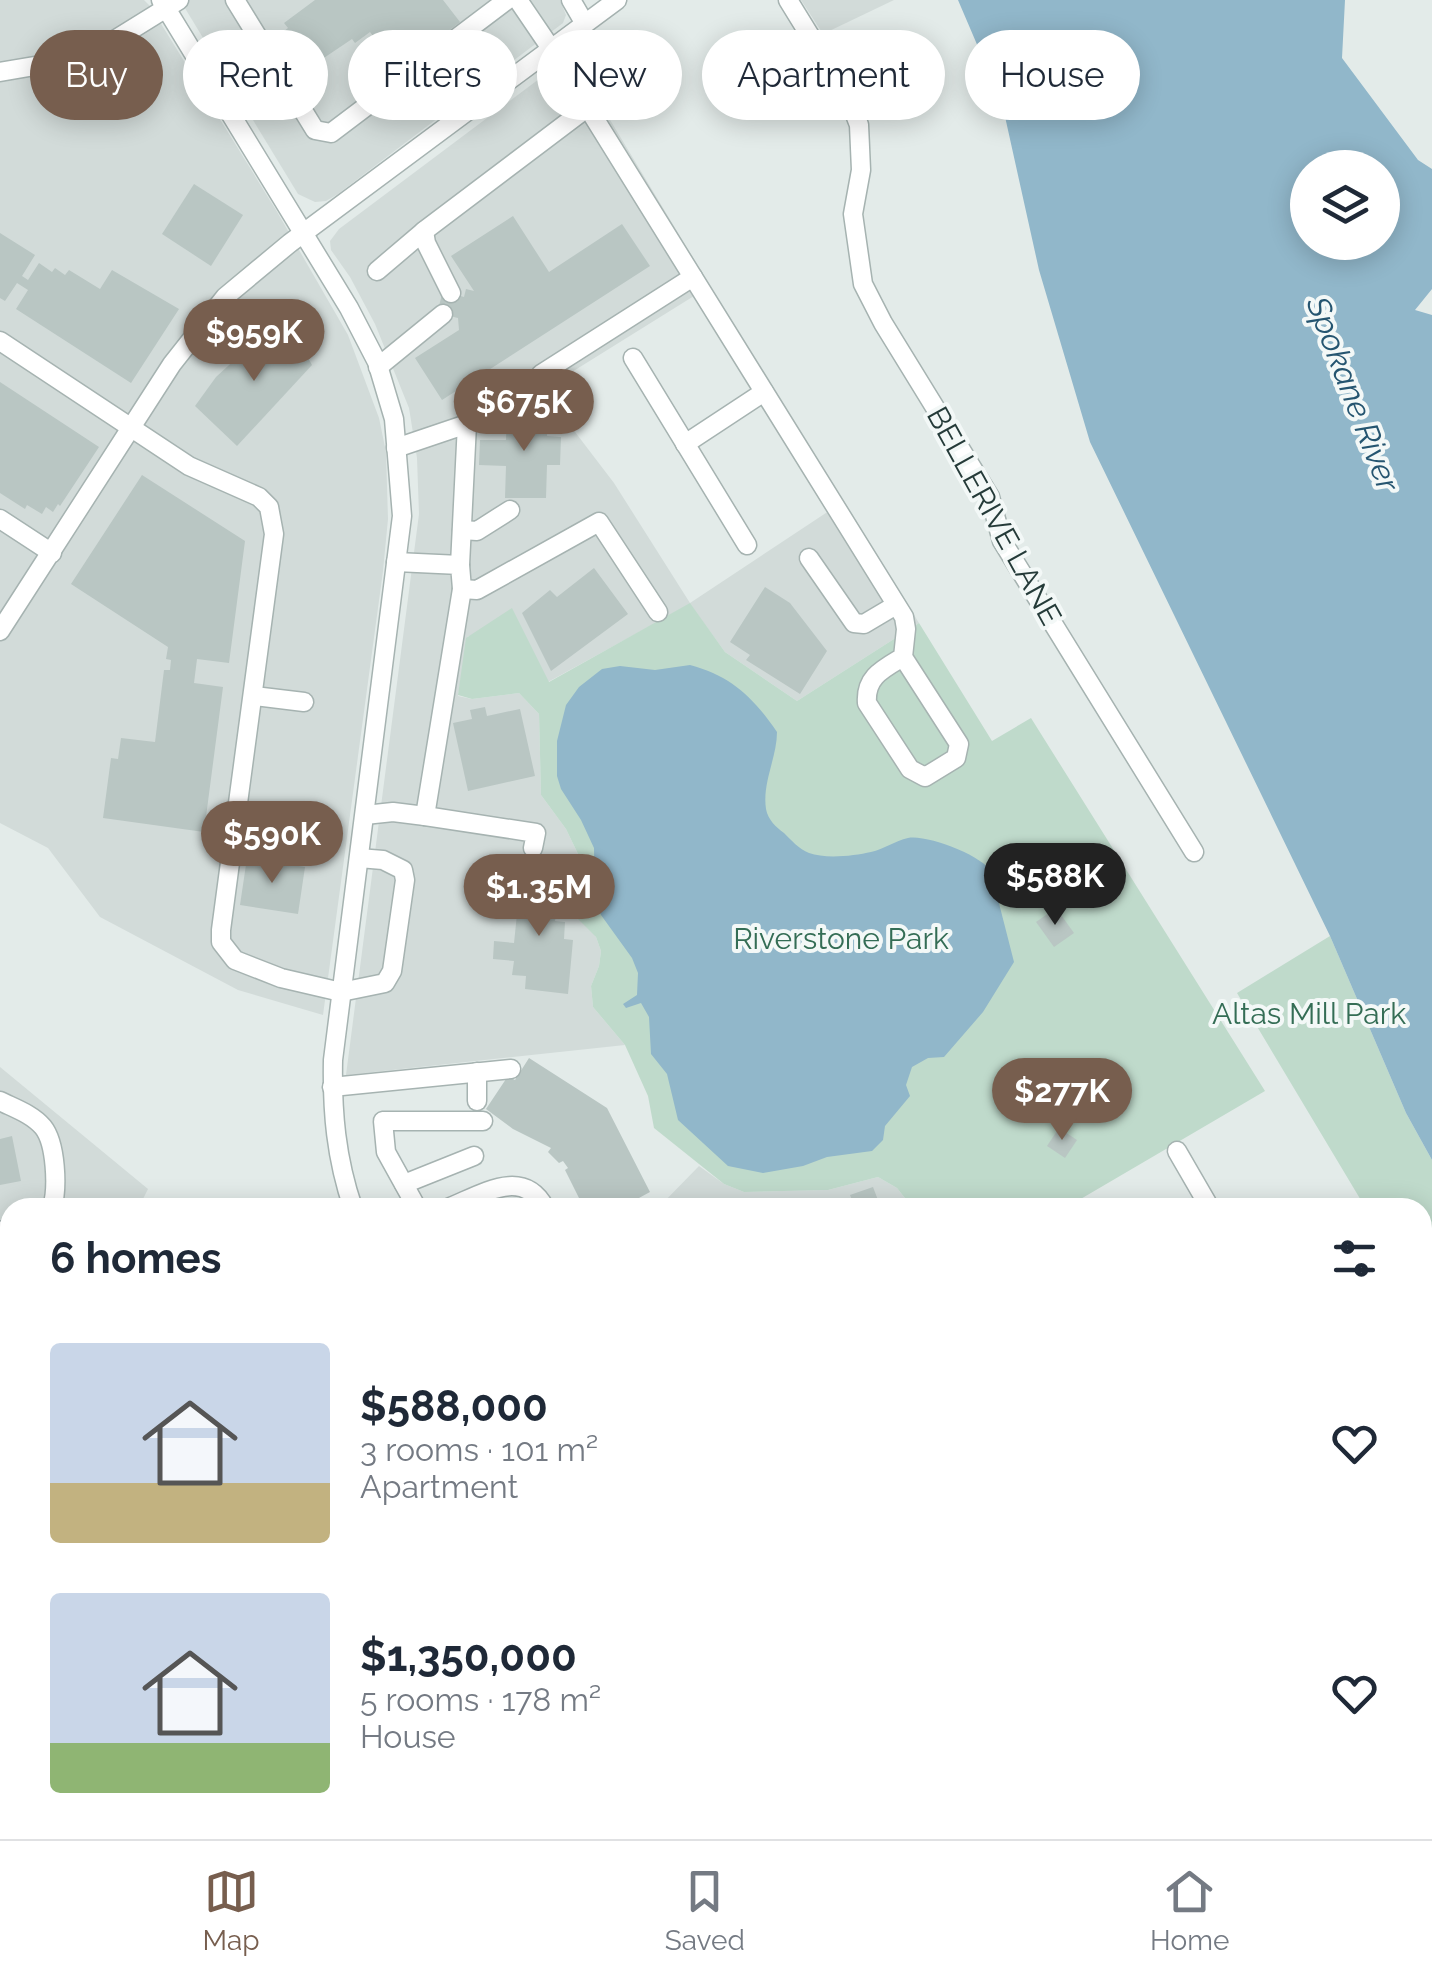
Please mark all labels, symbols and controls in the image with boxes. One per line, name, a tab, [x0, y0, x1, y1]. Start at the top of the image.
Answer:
chip: Buy	[30, 30, 163, 120]
chip: Rent	[183, 30, 328, 120]
chip: Filters	[348, 30, 517, 120]
chip: New	[537, 30, 682, 120]
chip: Apartment	[702, 30, 945, 120]
chip: House	[965, 30, 1140, 120]
map controls	[1290, 150, 1400, 260]
button: layers	[1290, 150, 1400, 260]
water label: Spokane River	[1299, 290, 1408, 497]
pin: $959K	[184, 299, 324, 384]
text: $959K	[205, 313, 303, 350]
pin: $675K	[454, 369, 594, 454]
text: $675K	[476, 383, 572, 420]
street label: BELLERIVE LANE	[920, 401, 1069, 631]
pin: $590K	[202, 801, 342, 886]
text: $590K	[223, 815, 321, 852]
pin: $588K	[985, 843, 1125, 928]
pin: $1.35M	[458, 854, 620, 939]
text: $588K	[1006, 857, 1104, 894]
text: $1.35M	[486, 868, 592, 905]
park label: Riverstone Park	[733, 921, 949, 956]
park label: Altas Mill Park	[1212, 996, 1406, 1031]
pin: $277K	[992, 1058, 1132, 1143]
text: $277K	[1014, 1072, 1110, 1109]
icon: filters	[1327, 1231, 1382, 1286]
text: 6 homes	[50, 1234, 221, 1283]
text: $588,000	[360, 1382, 548, 1431]
icon: home	[130, 1383, 250, 1503]
icon: heart	[1327, 1416, 1382, 1471]
text: 3 rooms · 101 m²	[360, 1431, 598, 1468]
text: Apartment	[360, 1468, 518, 1505]
text: $1,350,000	[360, 1632, 577, 1681]
icon: home	[130, 1633, 250, 1753]
icon: heart	[1327, 1666, 1382, 1721]
text: 5 rooms · 178 m²	[360, 1681, 601, 1718]
text: House	[360, 1718, 456, 1755]
tab: Map	[203, 1864, 260, 1957]
tab: Saved	[665, 1864, 745, 1957]
tab: Home	[1150, 1864, 1229, 1957]

